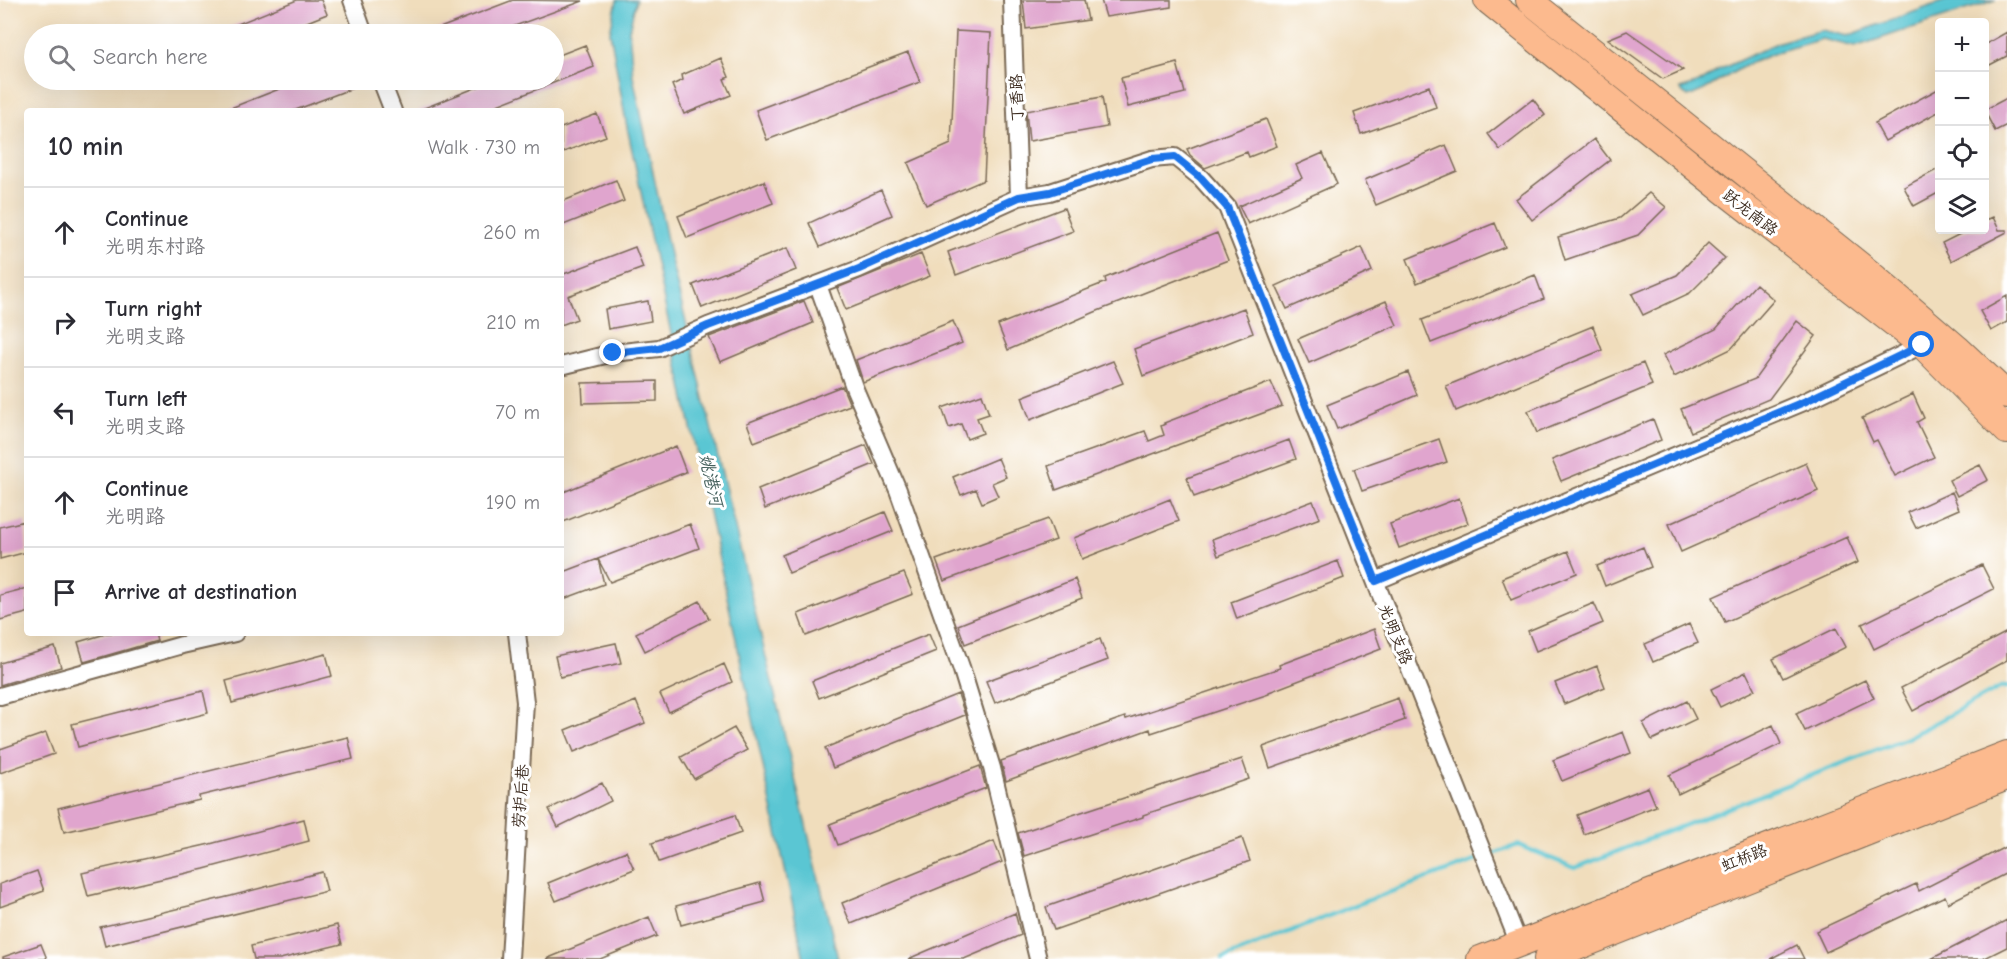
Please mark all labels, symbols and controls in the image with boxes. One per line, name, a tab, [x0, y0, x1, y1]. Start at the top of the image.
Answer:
map controls	[1935, 18, 1989, 234]
button: +	[1935, 18, 1989, 72]
search box	[24, 24, 564, 90]
icon: search	[45, 41, 78, 74]
text: Search here	[93, 44, 208, 70]
button: −	[1935, 72, 1989, 126]
street label: 丁香路	[1007, 74, 1027, 122]
button: locate	[1935, 126, 1989, 180]
text: 10 min	[48, 132, 123, 162]
text: Walk · 730 m	[428, 136, 540, 159]
button: layers	[1935, 180, 1989, 234]
street label: 跃龙南路	[1720, 186, 1781, 240]
text: Continue	[105, 206, 188, 232]
icon: ahead	[48, 216, 81, 249]
text: 260 m	[483, 221, 540, 244]
text: 光明东村路	[105, 235, 205, 258]
text: Turn right	[105, 296, 202, 322]
icon: right	[48, 306, 81, 339]
text: 210 m	[486, 311, 540, 334]
text: 光明支路	[105, 325, 185, 348]
route start	[1908, 331, 1934, 357]
route end	[599, 339, 625, 365]
text: Turn left	[105, 386, 187, 412]
icon: left	[48, 396, 81, 429]
text: 70 m	[495, 401, 540, 424]
text: 光明支路	[105, 415, 185, 438]
water label: 姚港河	[694, 451, 727, 512]
text: Continue	[105, 476, 188, 502]
icon: ahead	[48, 486, 81, 519]
text: 190 m	[486, 491, 540, 514]
text: 光明路	[105, 505, 165, 528]
icon: arrive	[48, 576, 81, 609]
text: Arrive at destination	[105, 579, 297, 605]
street label: 光明支路	[1375, 601, 1415, 667]
street label: 劳护后巷	[510, 764, 532, 829]
street label: 虹桥路	[1719, 841, 1770, 875]

